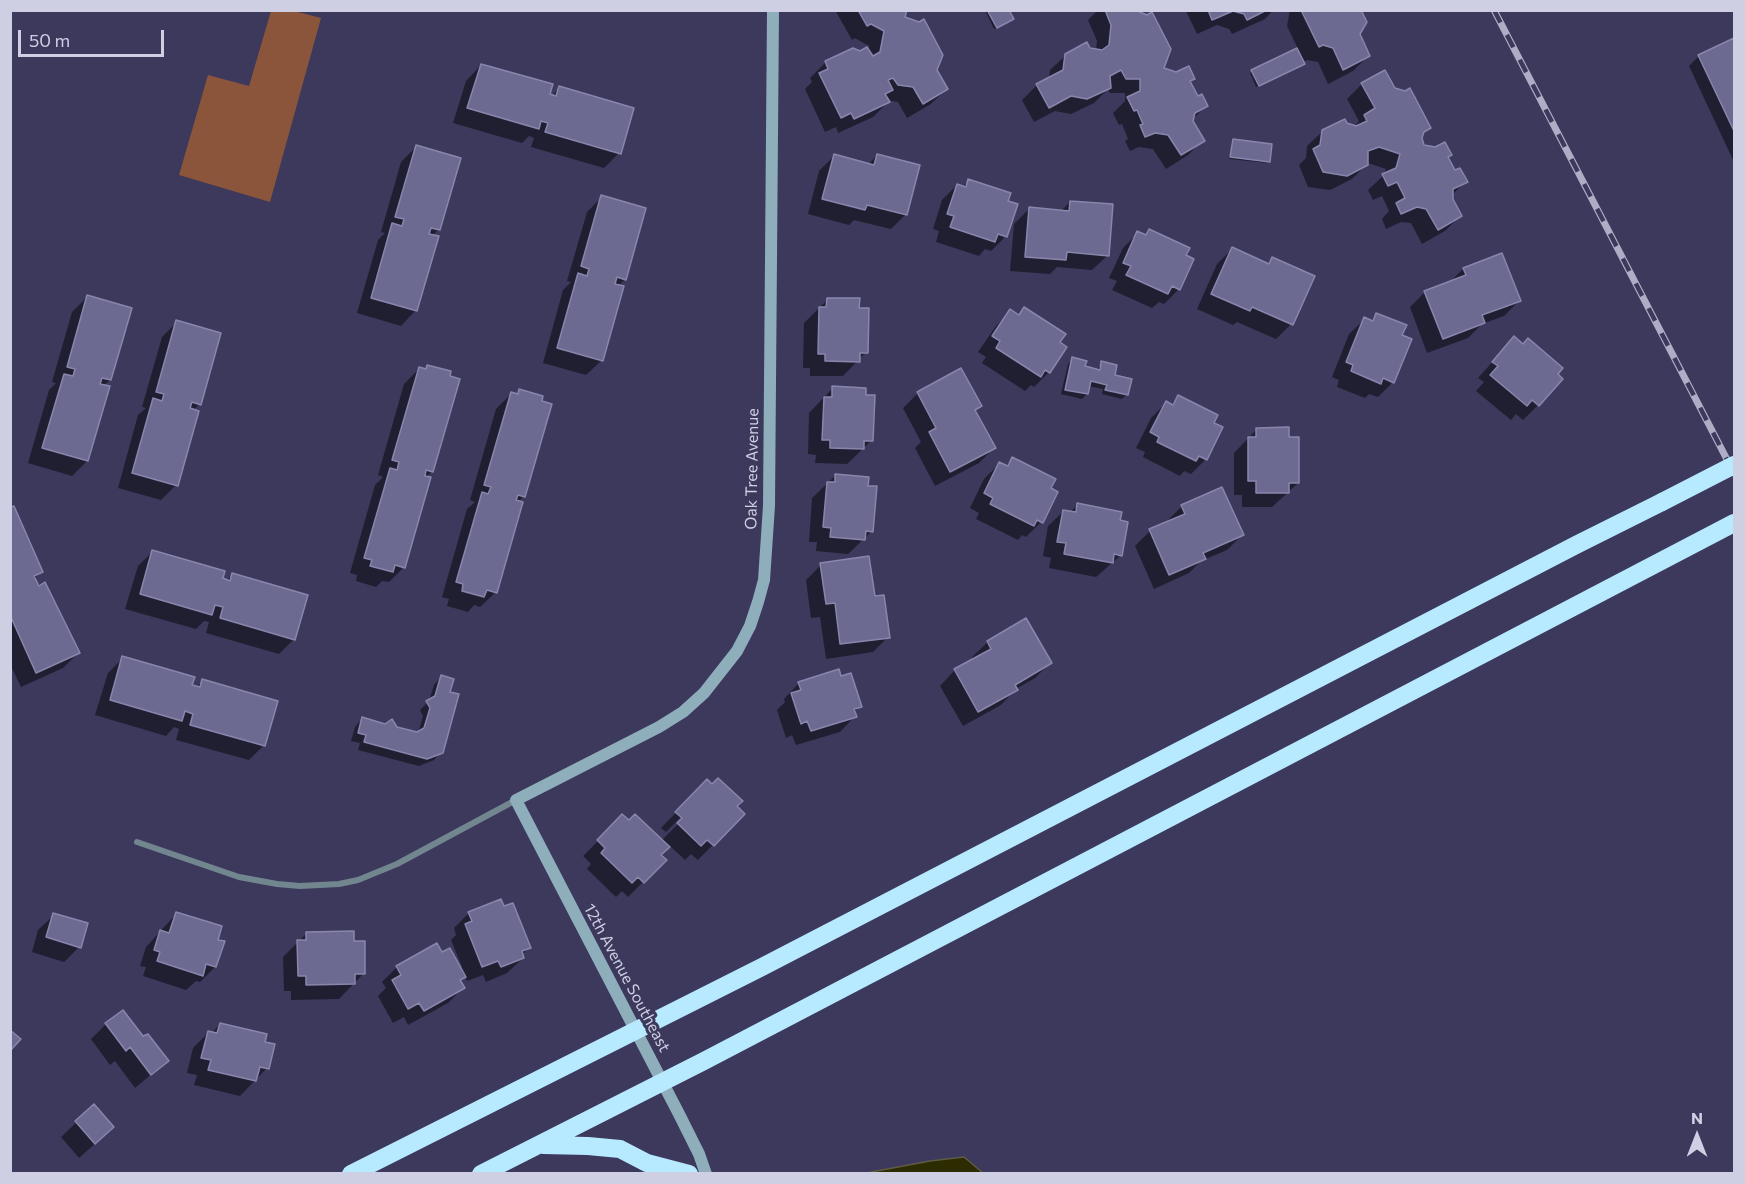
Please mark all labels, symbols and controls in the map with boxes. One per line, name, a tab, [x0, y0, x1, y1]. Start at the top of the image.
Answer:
scale bar	[21, 18, 166, 56]
text: 50 m	[29, 29, 70, 51]
street label: Oak Tree Avenue	[741, 408, 763, 530]
street label: 12th Avenue Southeast	[580, 901, 674, 1055]
north arrow	[1667, 1106, 1727, 1166]
text: N	[1691, 1108, 1703, 1127]

